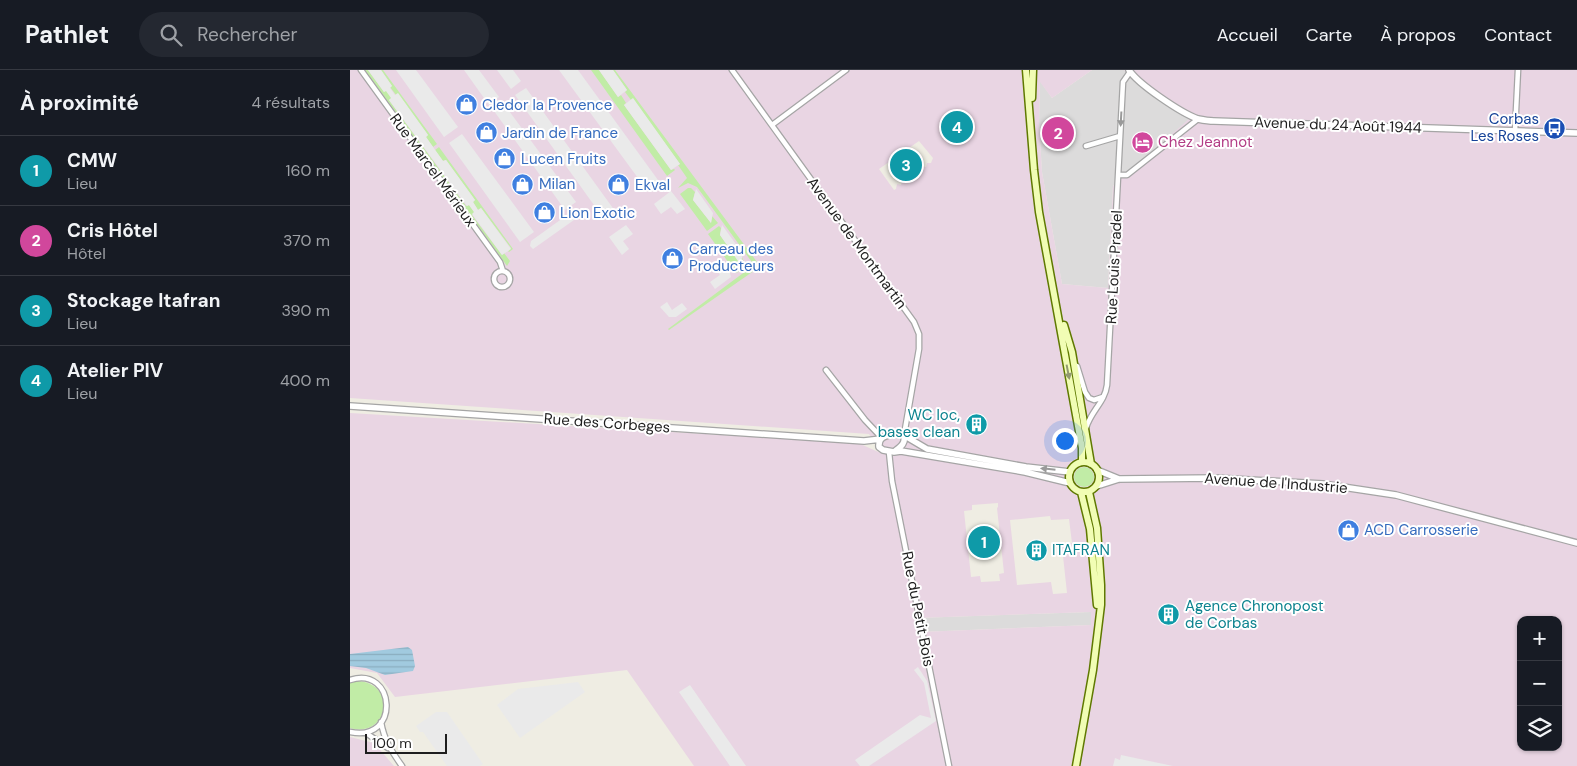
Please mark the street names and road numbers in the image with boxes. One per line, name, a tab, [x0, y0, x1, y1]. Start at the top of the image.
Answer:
street label: Rue Marcel Mérieux	[385, 109, 481, 231]
street label: Avenue du 24 Août 1944	[1254, 112, 1422, 138]
street label: Avenue de Montmartin	[802, 173, 912, 313]
street label: Rue Louis Pradel	[1101, 210, 1127, 324]
street label: Rue des Corbeges	[543, 409, 671, 437]
street label: Avenue de l'Industrie	[1204, 468, 1348, 498]
street label: Rue du Petit Bois	[897, 550, 939, 668]

